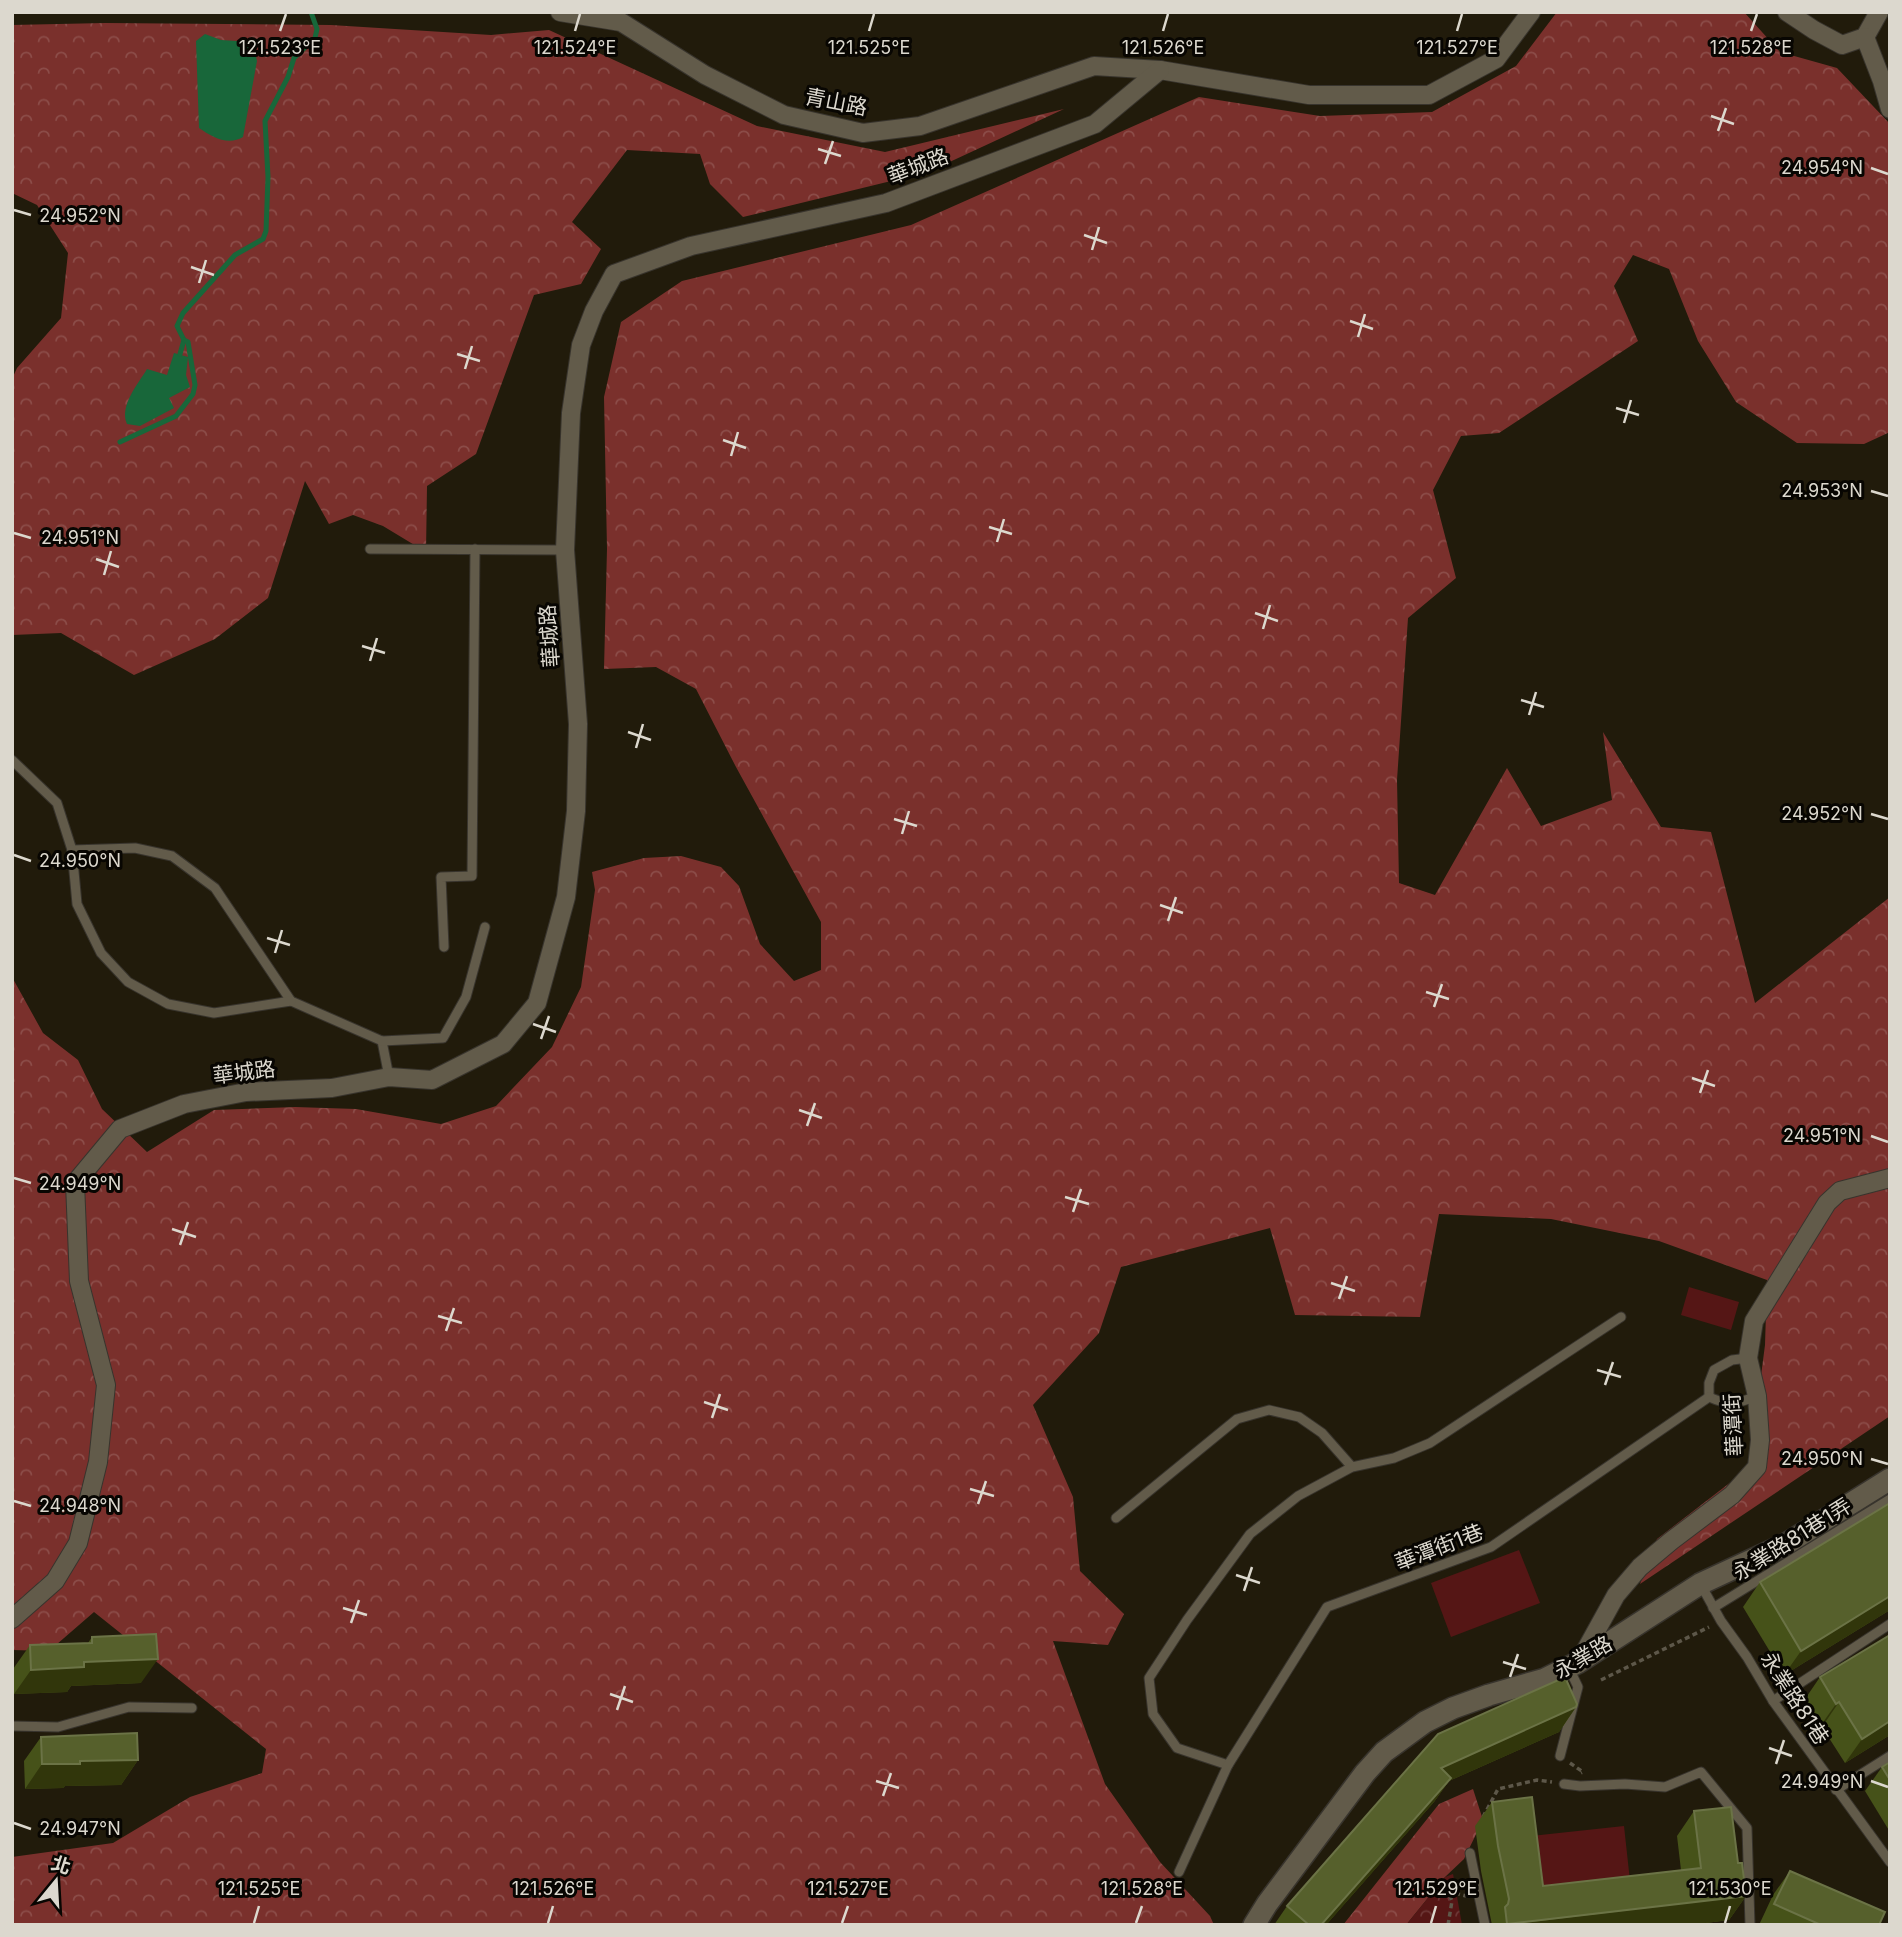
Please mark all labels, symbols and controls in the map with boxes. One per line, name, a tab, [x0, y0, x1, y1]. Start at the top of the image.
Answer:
text: 121.523°E	[239, 37, 321, 58]
text: 121.524°E	[534, 37, 616, 58]
text: 121.525°E	[828, 37, 910, 58]
text: 121.526°E	[1122, 37, 1204, 58]
text: 121.527°E	[1416, 37, 1498, 58]
text: 121.528°E	[1710, 37, 1792, 58]
street label: 青山路	[803, 84, 869, 120]
street label: 華城路	[884, 143, 952, 189]
text: 24.954°N	[1781, 157, 1863, 178]
text: 24.952°N	[39, 205, 121, 226]
text: 24.953°N	[1781, 480, 1863, 501]
text: 24.951°N	[41, 527, 119, 548]
street label: 華城路	[534, 604, 564, 668]
text: 24.952°N	[1781, 803, 1863, 824]
text: 24.950°N	[39, 850, 121, 871]
street label: 華城路	[211, 1056, 277, 1088]
text: 24.951°N	[1783, 1125, 1861, 1146]
text: 24.949°N	[39, 1173, 121, 1194]
street label: 華潭街	[1719, 1393, 1747, 1457]
text: 24.950°N	[1781, 1448, 1863, 1469]
street label: 永業路81巷1弄	[1728, 1493, 1856, 1585]
text: 24.948°N	[39, 1495, 121, 1516]
street label: 華潭街1巷	[1391, 1519, 1487, 1575]
street label: 永業路	[1549, 1630, 1617, 1684]
street label: 永業路81巷	[1756, 1647, 1834, 1749]
text: 24.949°N	[1781, 1771, 1863, 1792]
text: 24.947°N	[39, 1818, 121, 1839]
north arrow	[21, 1846, 91, 1916]
text: 北	[49, 1851, 74, 1879]
text: 121.525°E	[218, 1878, 300, 1899]
text: 121.526°E	[512, 1878, 594, 1899]
text: 121.527°E	[807, 1878, 889, 1899]
text: 121.528°E	[1101, 1878, 1183, 1899]
text: 121.529°E	[1395, 1878, 1477, 1899]
text: 121.530°E	[1689, 1878, 1772, 1899]

